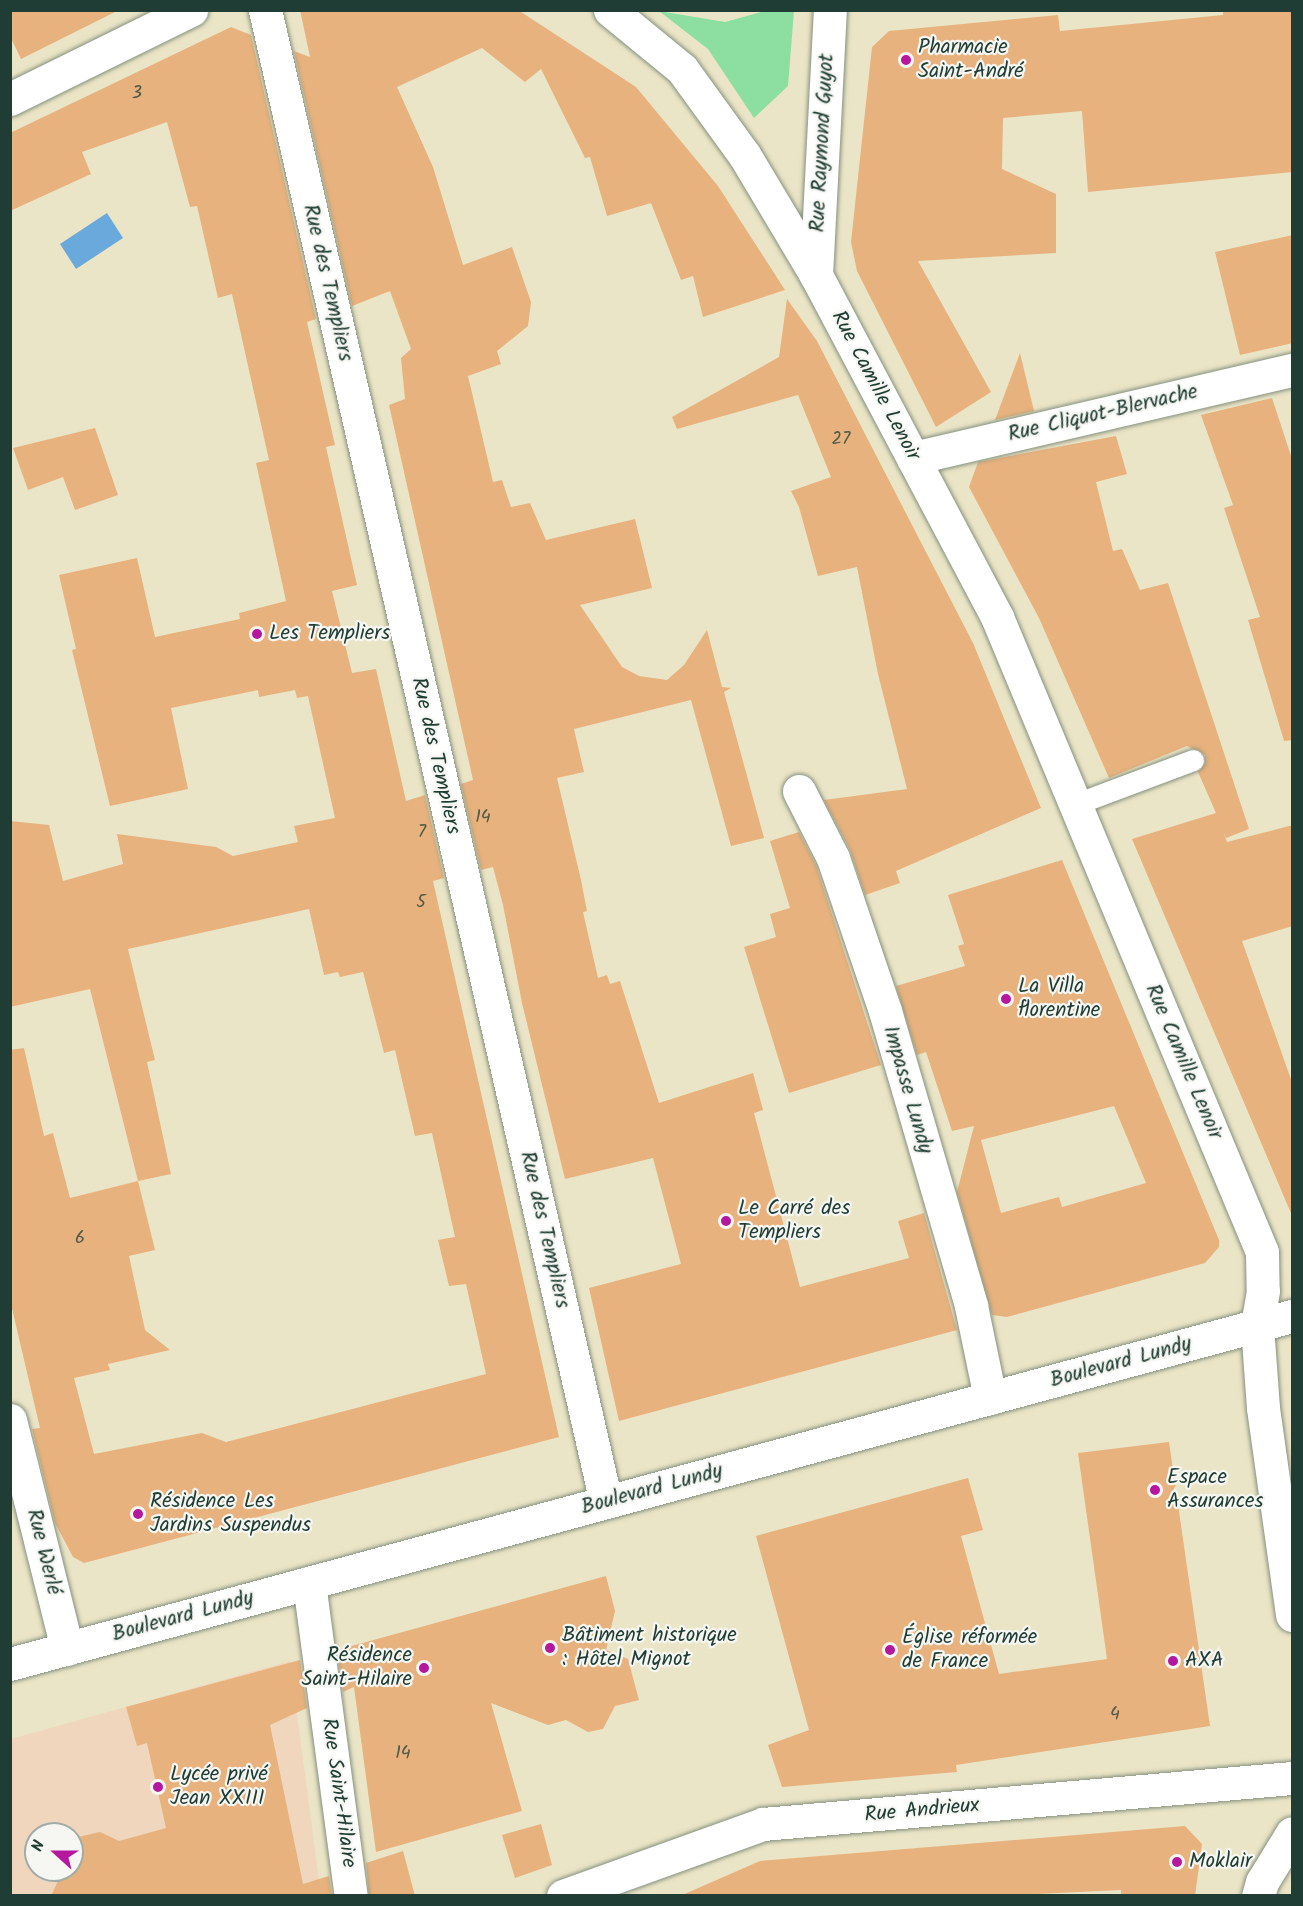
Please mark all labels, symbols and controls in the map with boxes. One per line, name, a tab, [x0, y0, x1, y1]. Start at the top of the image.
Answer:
place label: Pharmacie Saint-André	[918, 35, 1024, 85]
street label: Rue Raymond Guyot	[806, 53, 840, 233]
marker: Pharmacie Saint-André	[899, 53, 913, 67]
house number: 3	[132, 83, 142, 105]
street label: Rue des Templiers	[297, 202, 357, 364]
street label: Rue Camille Lenoir	[825, 307, 925, 465]
street label: Rue Cliquot-Blervache	[1006, 380, 1200, 448]
house number: 27	[832, 429, 850, 451]
place label: Les Templiers	[269, 621, 390, 647]
marker: Les Templiers	[250, 627, 264, 641]
street label: Rue des Templiers	[405, 675, 465, 837]
house number: 14	[475, 807, 491, 829]
house number: 7	[418, 822, 426, 844]
house number: 5	[416, 892, 426, 914]
place label: La Villa florentine	[1018, 974, 1100, 1024]
street label: Rue Camille Lenoir	[1139, 981, 1227, 1143]
marker: La Villa florentine	[999, 992, 1013, 1006]
street label: Impasse Lundy	[877, 1023, 937, 1157]
street label: Rue des Templiers	[514, 1149, 574, 1311]
place label: Le Carré des Templiers	[738, 1196, 850, 1246]
marker: Le Carré des Templiers	[719, 1214, 733, 1228]
house number: 6	[75, 1228, 85, 1250]
street label: Boulevard Lundy	[1048, 1332, 1194, 1394]
street label: Boulevard Lundy	[579, 1459, 725, 1521]
place label: Espace Assurances	[1167, 1465, 1263, 1515]
marker: Espace Assurances	[1148, 1483, 1162, 1497]
place label: Résidence Les Jardins Suspendus	[150, 1489, 311, 1539]
street label: Rue Werlé	[20, 1507, 66, 1597]
marker: Résidence Les Jardins Suspendus	[131, 1507, 145, 1521]
street label: Boulevard Lundy	[110, 1586, 256, 1648]
place label: Bâtiment historique : Hôtel Mignot	[562, 1623, 737, 1673]
place label: Église réformée de France	[902, 1625, 1037, 1675]
marker: Bâtiment historique : Hôtel Mignot	[543, 1641, 557, 1655]
place label: Résidence Saint-Hilaire	[302, 1643, 412, 1693]
marker: Église réformée de France	[883, 1643, 897, 1657]
place label: AXA	[1185, 1648, 1224, 1674]
marker: AXA	[1166, 1654, 1180, 1668]
marker: Résidence Saint-Hilaire	[417, 1661, 431, 1675]
house number: 4	[1110, 1704, 1120, 1726]
street label: Rue Saint-Hilaire	[315, 1717, 361, 1869]
house number: 14	[395, 1743, 411, 1765]
place label: Lycée privé Jean XXIII	[170, 1762, 268, 1812]
marker: Lycée privé Jean XXIII	[151, 1780, 165, 1794]
street label: Rue Andrieux	[864, 1793, 980, 1829]
north arrow	[24, 1822, 84, 1882]
text: N	[25, 1837, 52, 1855]
place label: Moklair	[1189, 1849, 1252, 1875]
marker: Moklair	[1170, 1855, 1184, 1869]

